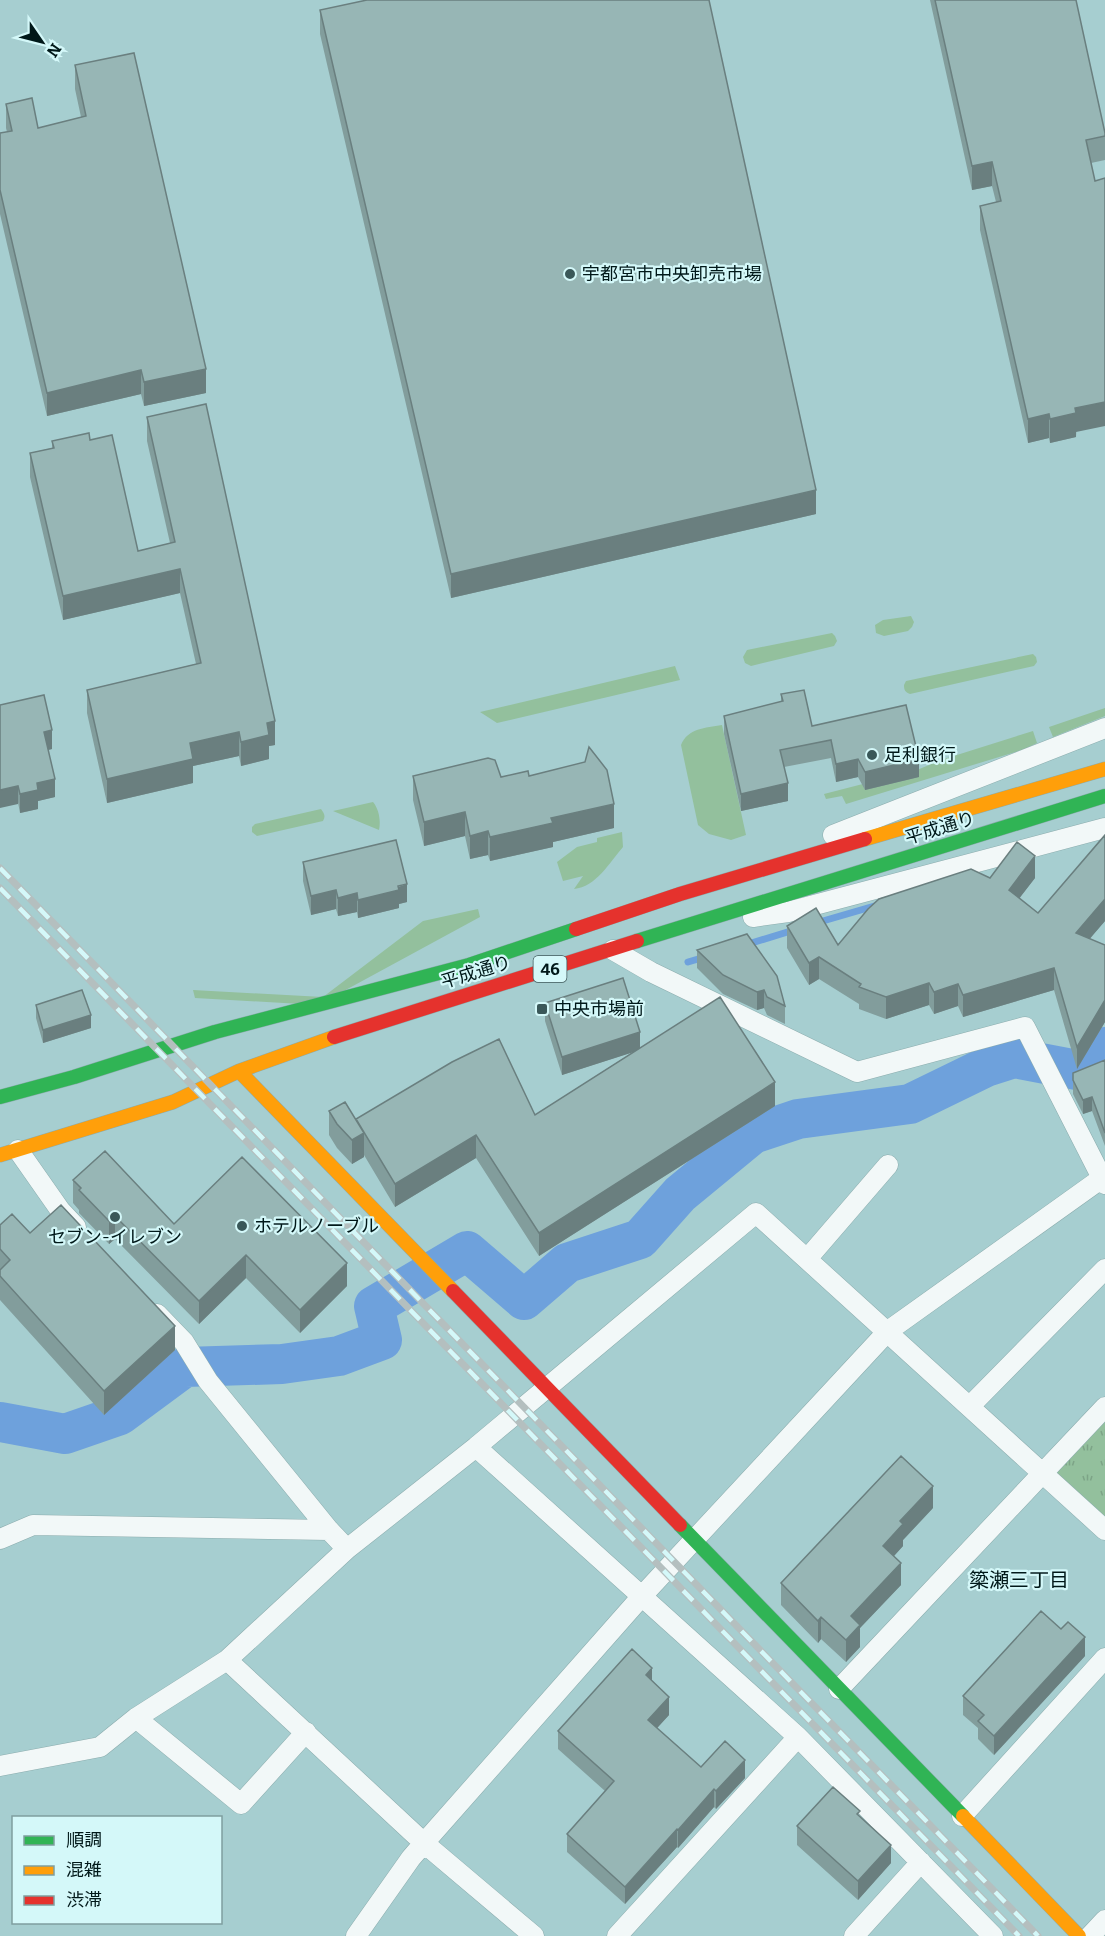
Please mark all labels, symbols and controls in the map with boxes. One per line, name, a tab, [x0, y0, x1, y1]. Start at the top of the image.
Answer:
north arrow	[12, 12, 72, 72]
text: N	[43, 40, 65, 61]
place label: 宇都宮市中央卸売市場	[582, 263, 762, 285]
marker: 宇都宮市中央卸売市場	[563, 267, 577, 281]
place label: 足利銀行	[884, 744, 956, 766]
marker: 足利銀行	[865, 748, 879, 762]
street label: 平成通り	[902, 807, 978, 849]
street label: 平成通り	[438, 951, 514, 993]
road number: 46	[534, 956, 566, 982]
place label: 中央市場前	[554, 998, 644, 1020]
marker: 中央市場前	[535, 1002, 549, 1016]
marker: セブン-イレブン	[108, 1210, 122, 1224]
place label: ホテルノーブル	[254, 1215, 379, 1237]
marker: ホテルノーブル	[235, 1219, 249, 1233]
place label: セブン-イレブン	[48, 1226, 182, 1248]
district label: 簗瀬三丁目	[969, 1568, 1069, 1592]
legend	[12, 1816, 222, 1924]
text: 順調	[66, 1829, 102, 1851]
text: 混雑	[66, 1859, 102, 1881]
text: 渋滞	[66, 1889, 102, 1911]

